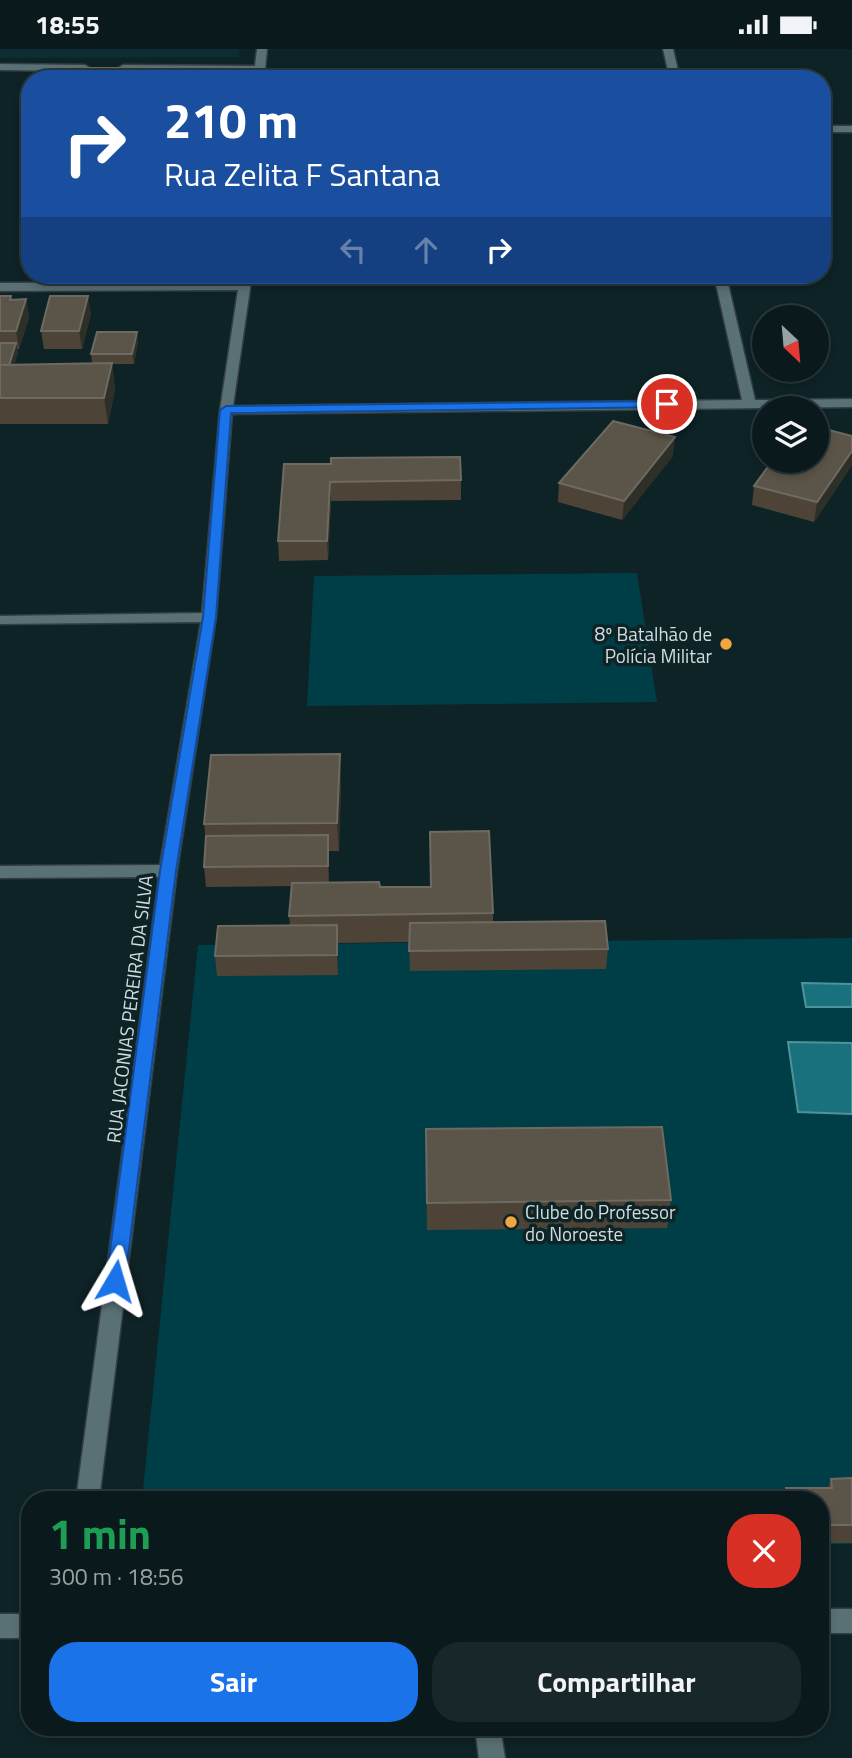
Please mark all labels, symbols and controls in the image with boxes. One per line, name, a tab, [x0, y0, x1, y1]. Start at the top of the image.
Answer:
text: 18:55	[35, 5, 100, 44]
text: 210 m	[164, 82, 298, 157]
icon: right	[49, 98, 140, 189]
text: Rua Zelita F Santana	[164, 150, 440, 198]
icon: left	[334, 231, 372, 269]
icon: ahead	[407, 231, 445, 269]
icon: right	[480, 231, 518, 269]
north arrow	[752, 305, 830, 381]
map controls	[752, 305, 829, 473]
pin	[637, 374, 697, 434]
icon: arrive	[648, 385, 686, 423]
button: layers	[752, 396, 829, 473]
place label: 8º Batalhão de Polícia Militar	[595, 619, 712, 670]
marker: 8º Batalhão de Polícia Militar	[718, 636, 734, 652]
street label: RUA JACONIAS PEREIRA DA SILVA	[98, 873, 160, 1145]
place label: Clube do Professor do Noroeste	[525, 1197, 676, 1248]
marker: Clube do Professor do Noroeste	[503, 1214, 519, 1230]
position arrow	[78, 1244, 152, 1318]
text: 1 min	[49, 1501, 151, 1565]
button: close	[727, 1514, 801, 1588]
text: 300 m · 18:56	[49, 1559, 184, 1594]
button: Sair	[49, 1642, 418, 1722]
button: Compartilhar	[432, 1642, 801, 1722]

